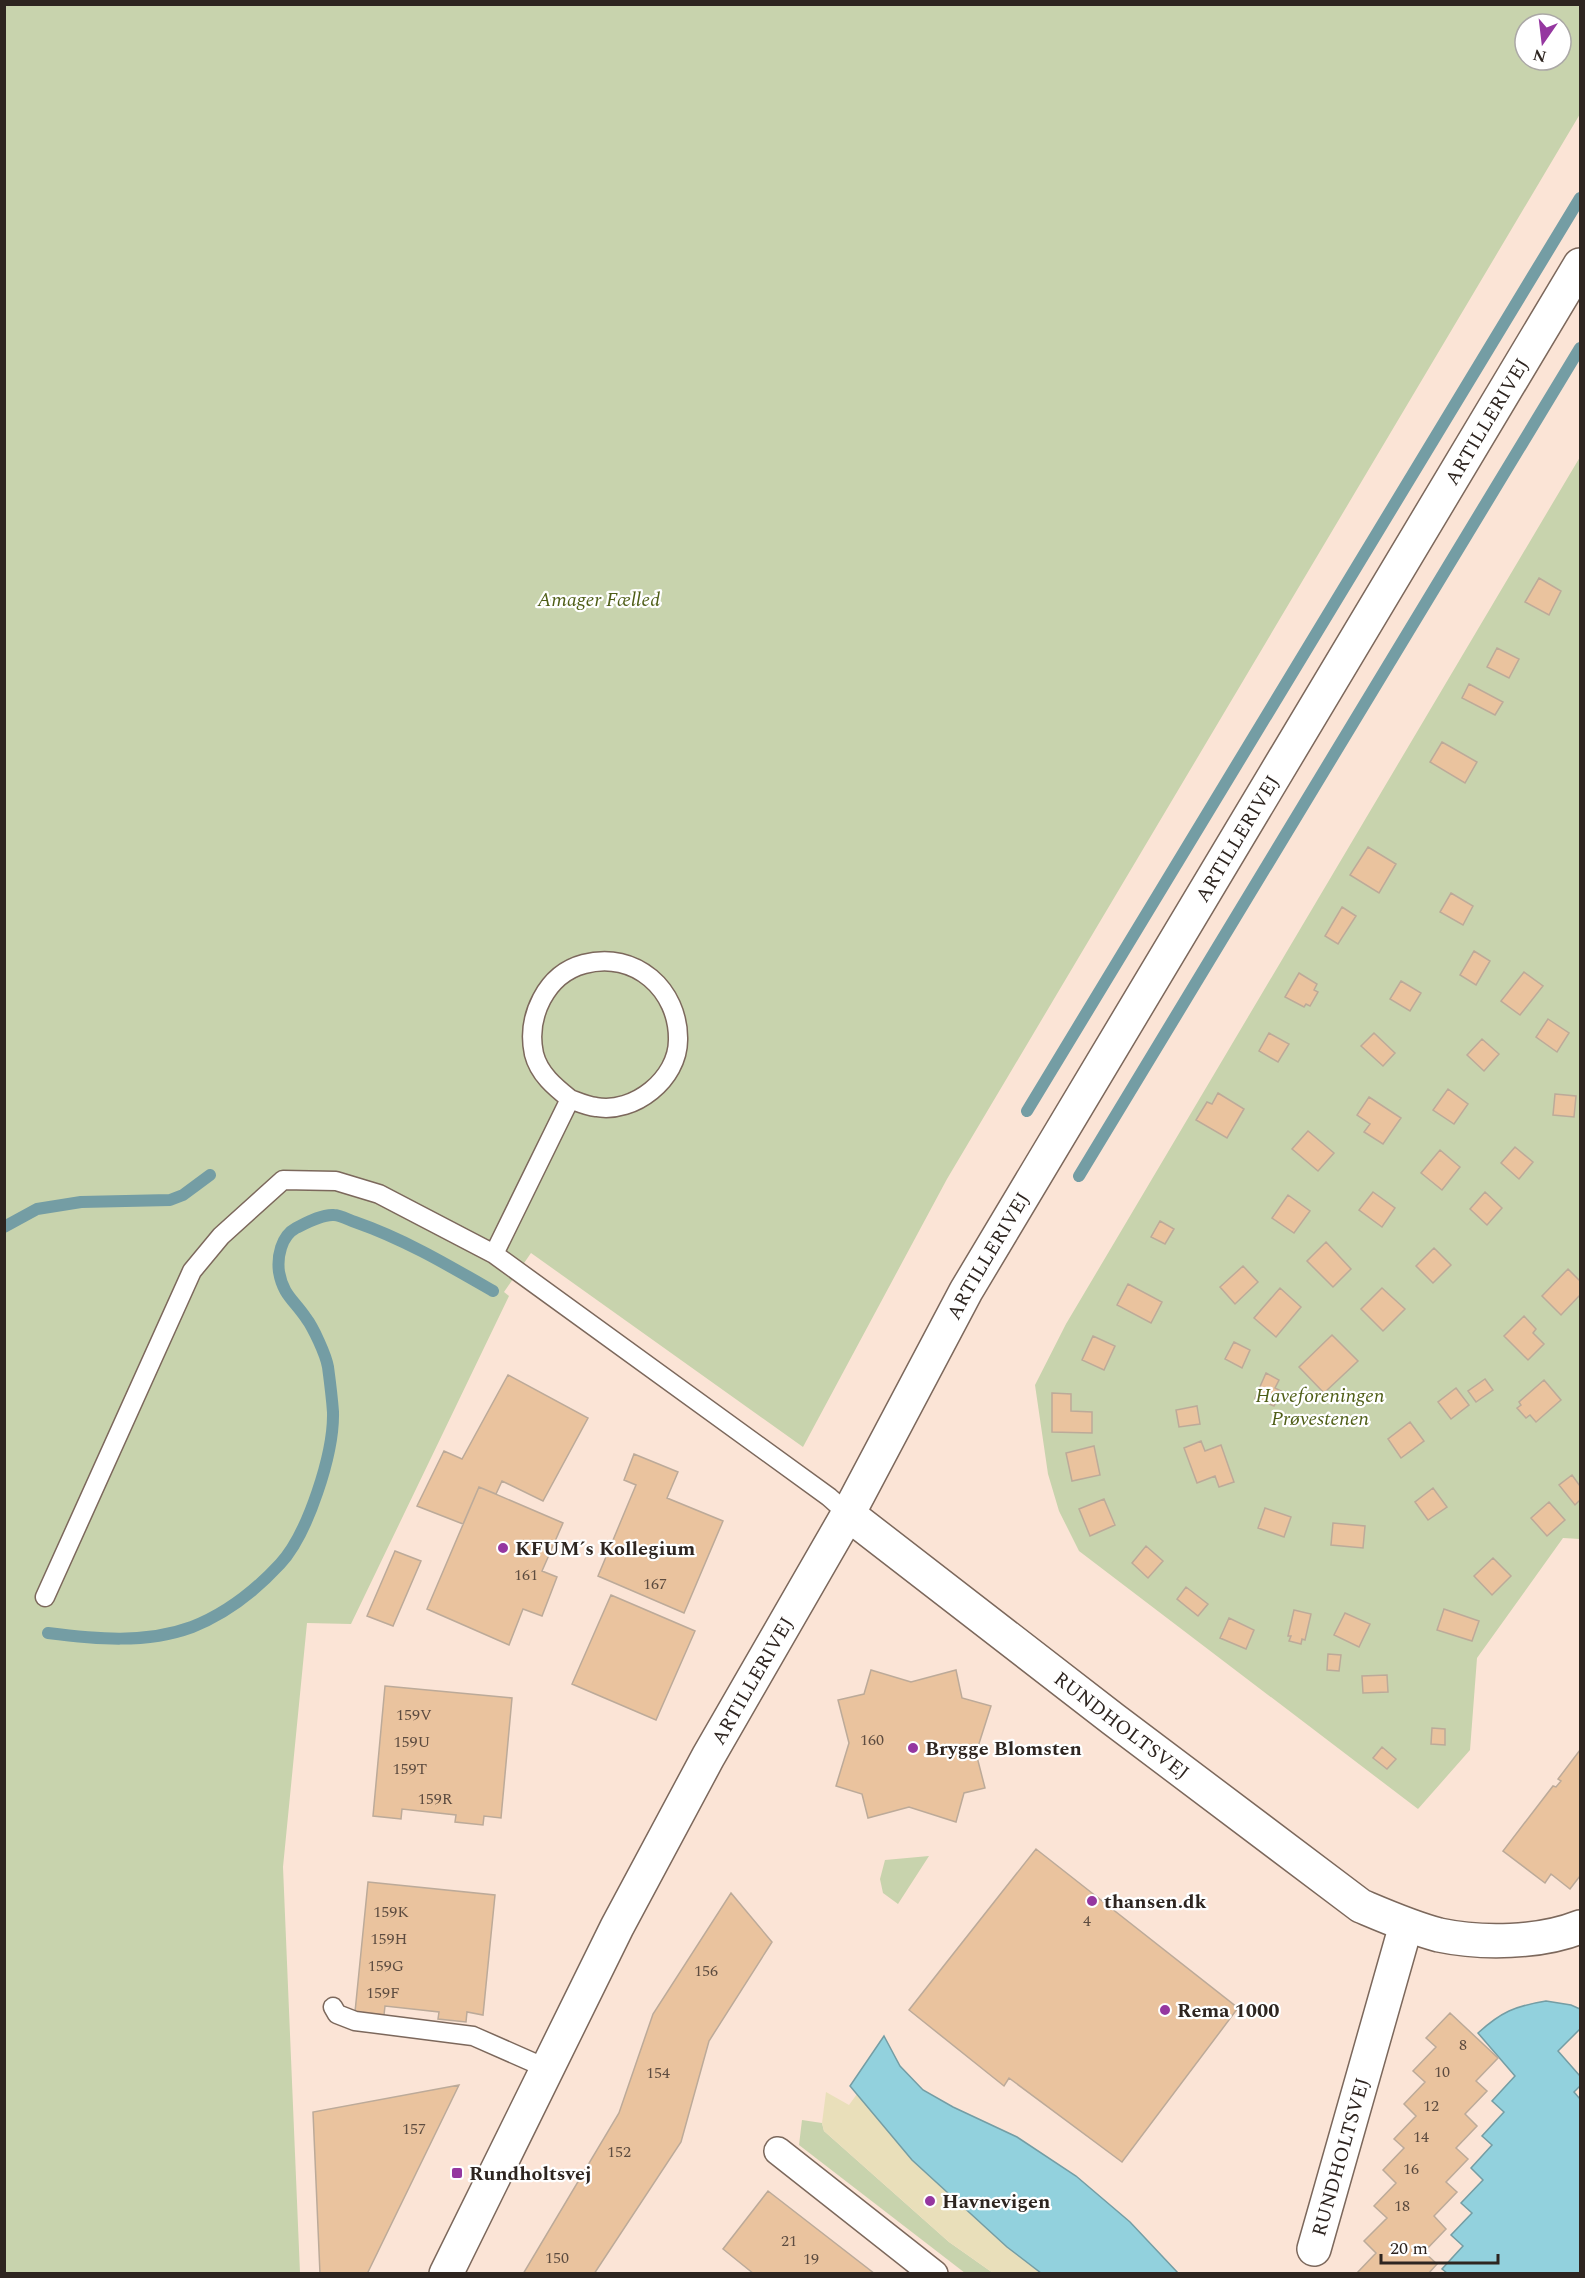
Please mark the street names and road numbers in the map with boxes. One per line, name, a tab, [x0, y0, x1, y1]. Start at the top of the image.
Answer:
street label: ARTILLERIVEJ	[1438, 352, 1537, 491]
street label: ARTILLERIVEJ	[1188, 769, 1288, 908]
street label: ARTILLERIVEJ	[939, 1186, 1038, 1325]
street label: ARTILLERIVEJ	[704, 1611, 802, 1751]
street label: RUNDHOLTSVEJ	[1047, 1664, 1196, 1788]
street label: RUNDHOLTSVEJ	[1304, 2074, 1378, 2240]

